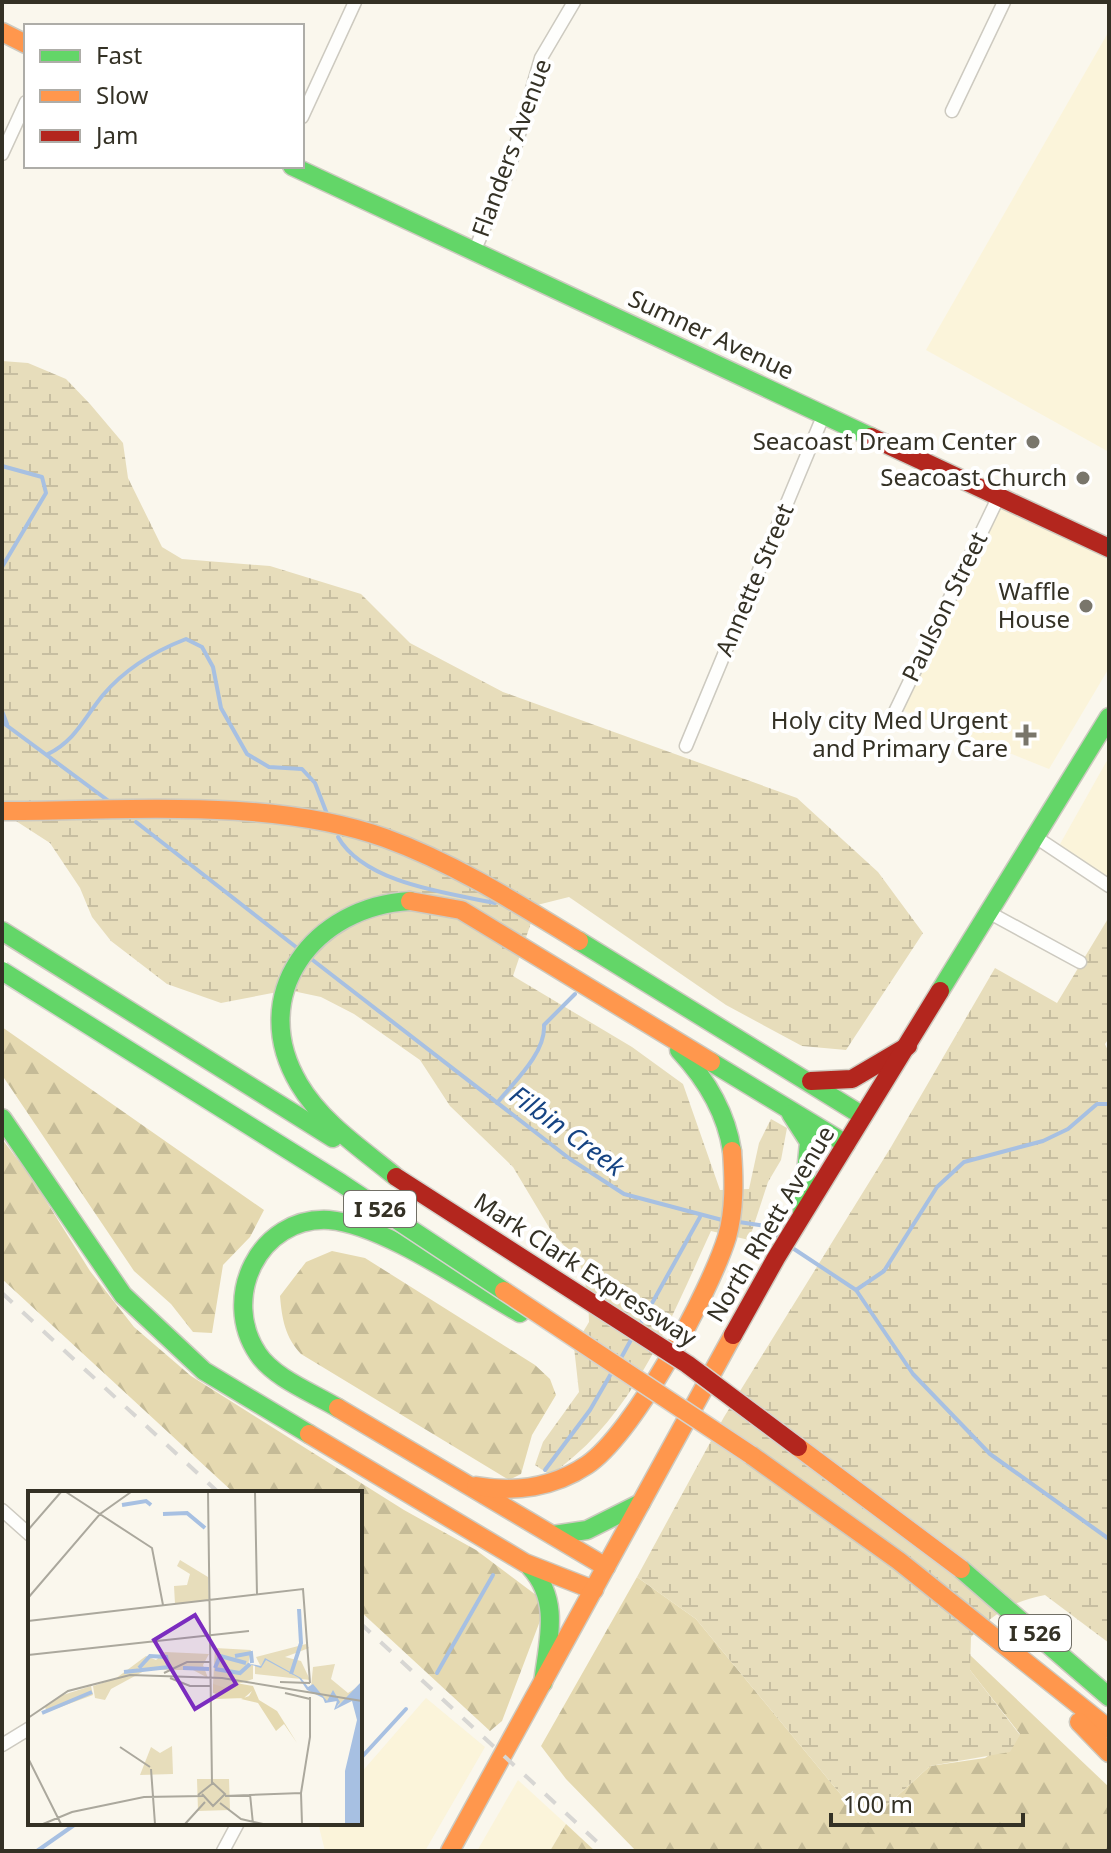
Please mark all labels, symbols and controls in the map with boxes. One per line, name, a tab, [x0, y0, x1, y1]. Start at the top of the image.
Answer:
legend	[24, 24, 304, 168]
text: Fast	[96, 38, 142, 71]
street label: Flanders Avenue	[463, 54, 558, 241]
text: Slow	[96, 78, 148, 111]
text: Jam	[94, 118, 138, 151]
street label: Sumner Avenue	[623, 281, 800, 386]
place label: Seacoast Dream Center	[753, 424, 1017, 457]
marker: Seacoast Dream Center	[1024, 433, 1042, 451]
place label: Seacoast Church	[880, 460, 1067, 493]
marker: Seacoast Church	[1074, 469, 1092, 487]
street label: Annette Street	[707, 498, 801, 661]
street label: Paulson Street	[893, 526, 994, 687]
place label: Waffle House	[998, 574, 1070, 635]
marker: Waffle House	[1077, 597, 1095, 615]
place label: Holy city Med Urgent and Primary Care	[771, 703, 1008, 764]
marker: Holy city Med Urgent and Primary Care	[1015, 724, 1037, 746]
water label: Filbin Creek	[503, 1076, 633, 1185]
street label: North Rhett Avenue	[698, 1119, 841, 1328]
street label: Mark Clark Expressway	[468, 1184, 704, 1354]
road number: I 526	[344, 1191, 416, 1227]
inset map	[28, 1491, 362, 1825]
road number: I 526	[999, 1615, 1071, 1651]
scale bar	[831, 1777, 1023, 1827]
text: 100 m	[843, 1787, 913, 1820]

